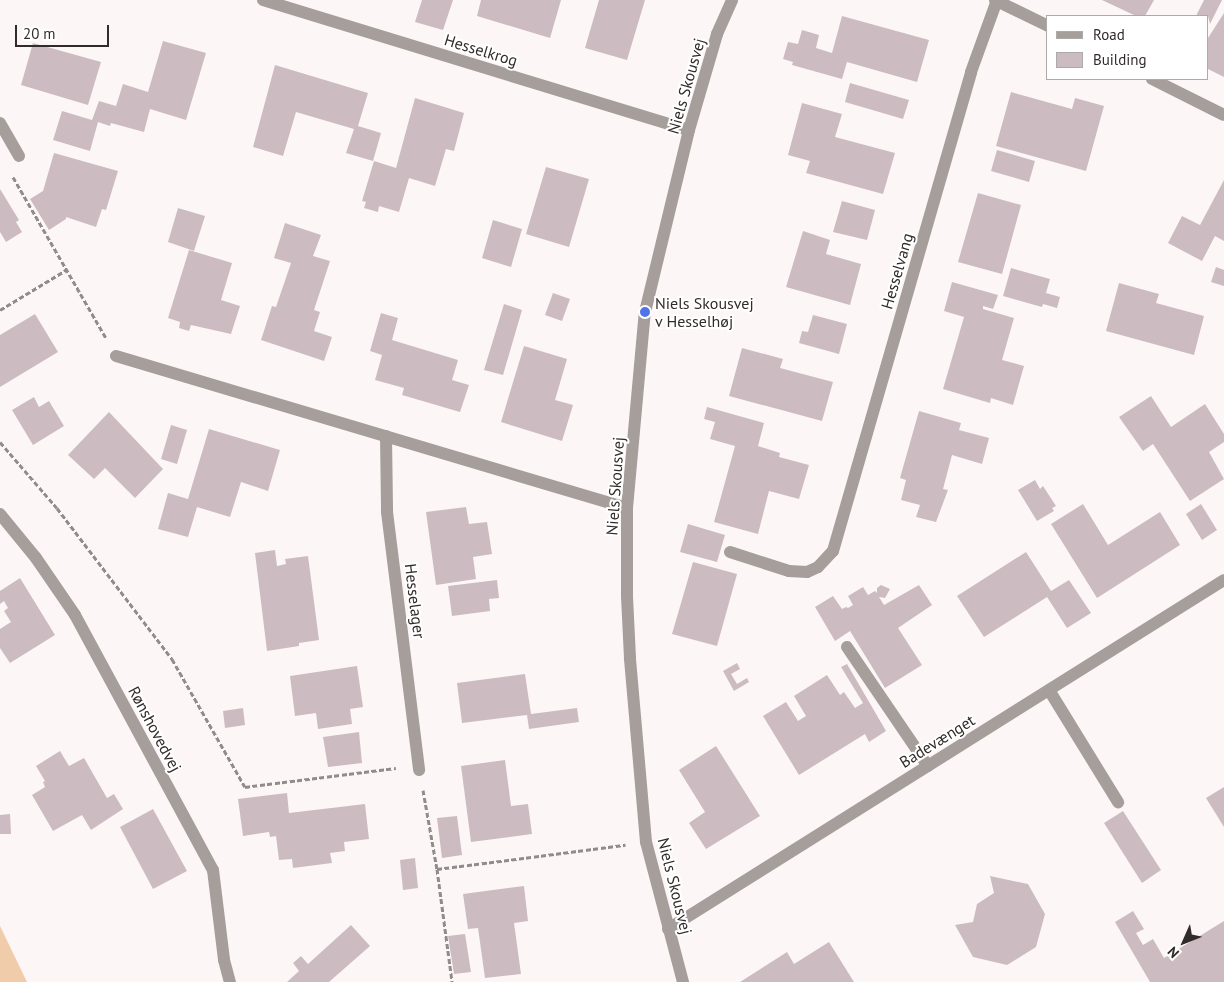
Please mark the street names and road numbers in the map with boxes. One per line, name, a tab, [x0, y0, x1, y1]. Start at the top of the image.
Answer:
street label: Hesselkrog	[442, 30, 520, 70]
street label: Niels Skousvej	[663, 36, 709, 136]
street label: Hesselvang	[877, 231, 917, 311]
street label: Niels Skousvej	[602, 436, 628, 536]
street label: Hesselager	[401, 562, 429, 640]
street label: Rønshovedvej	[124, 683, 186, 775]
street label: Badevænget	[896, 710, 978, 772]
street label: Niels Skousvej	[654, 836, 696, 936]

